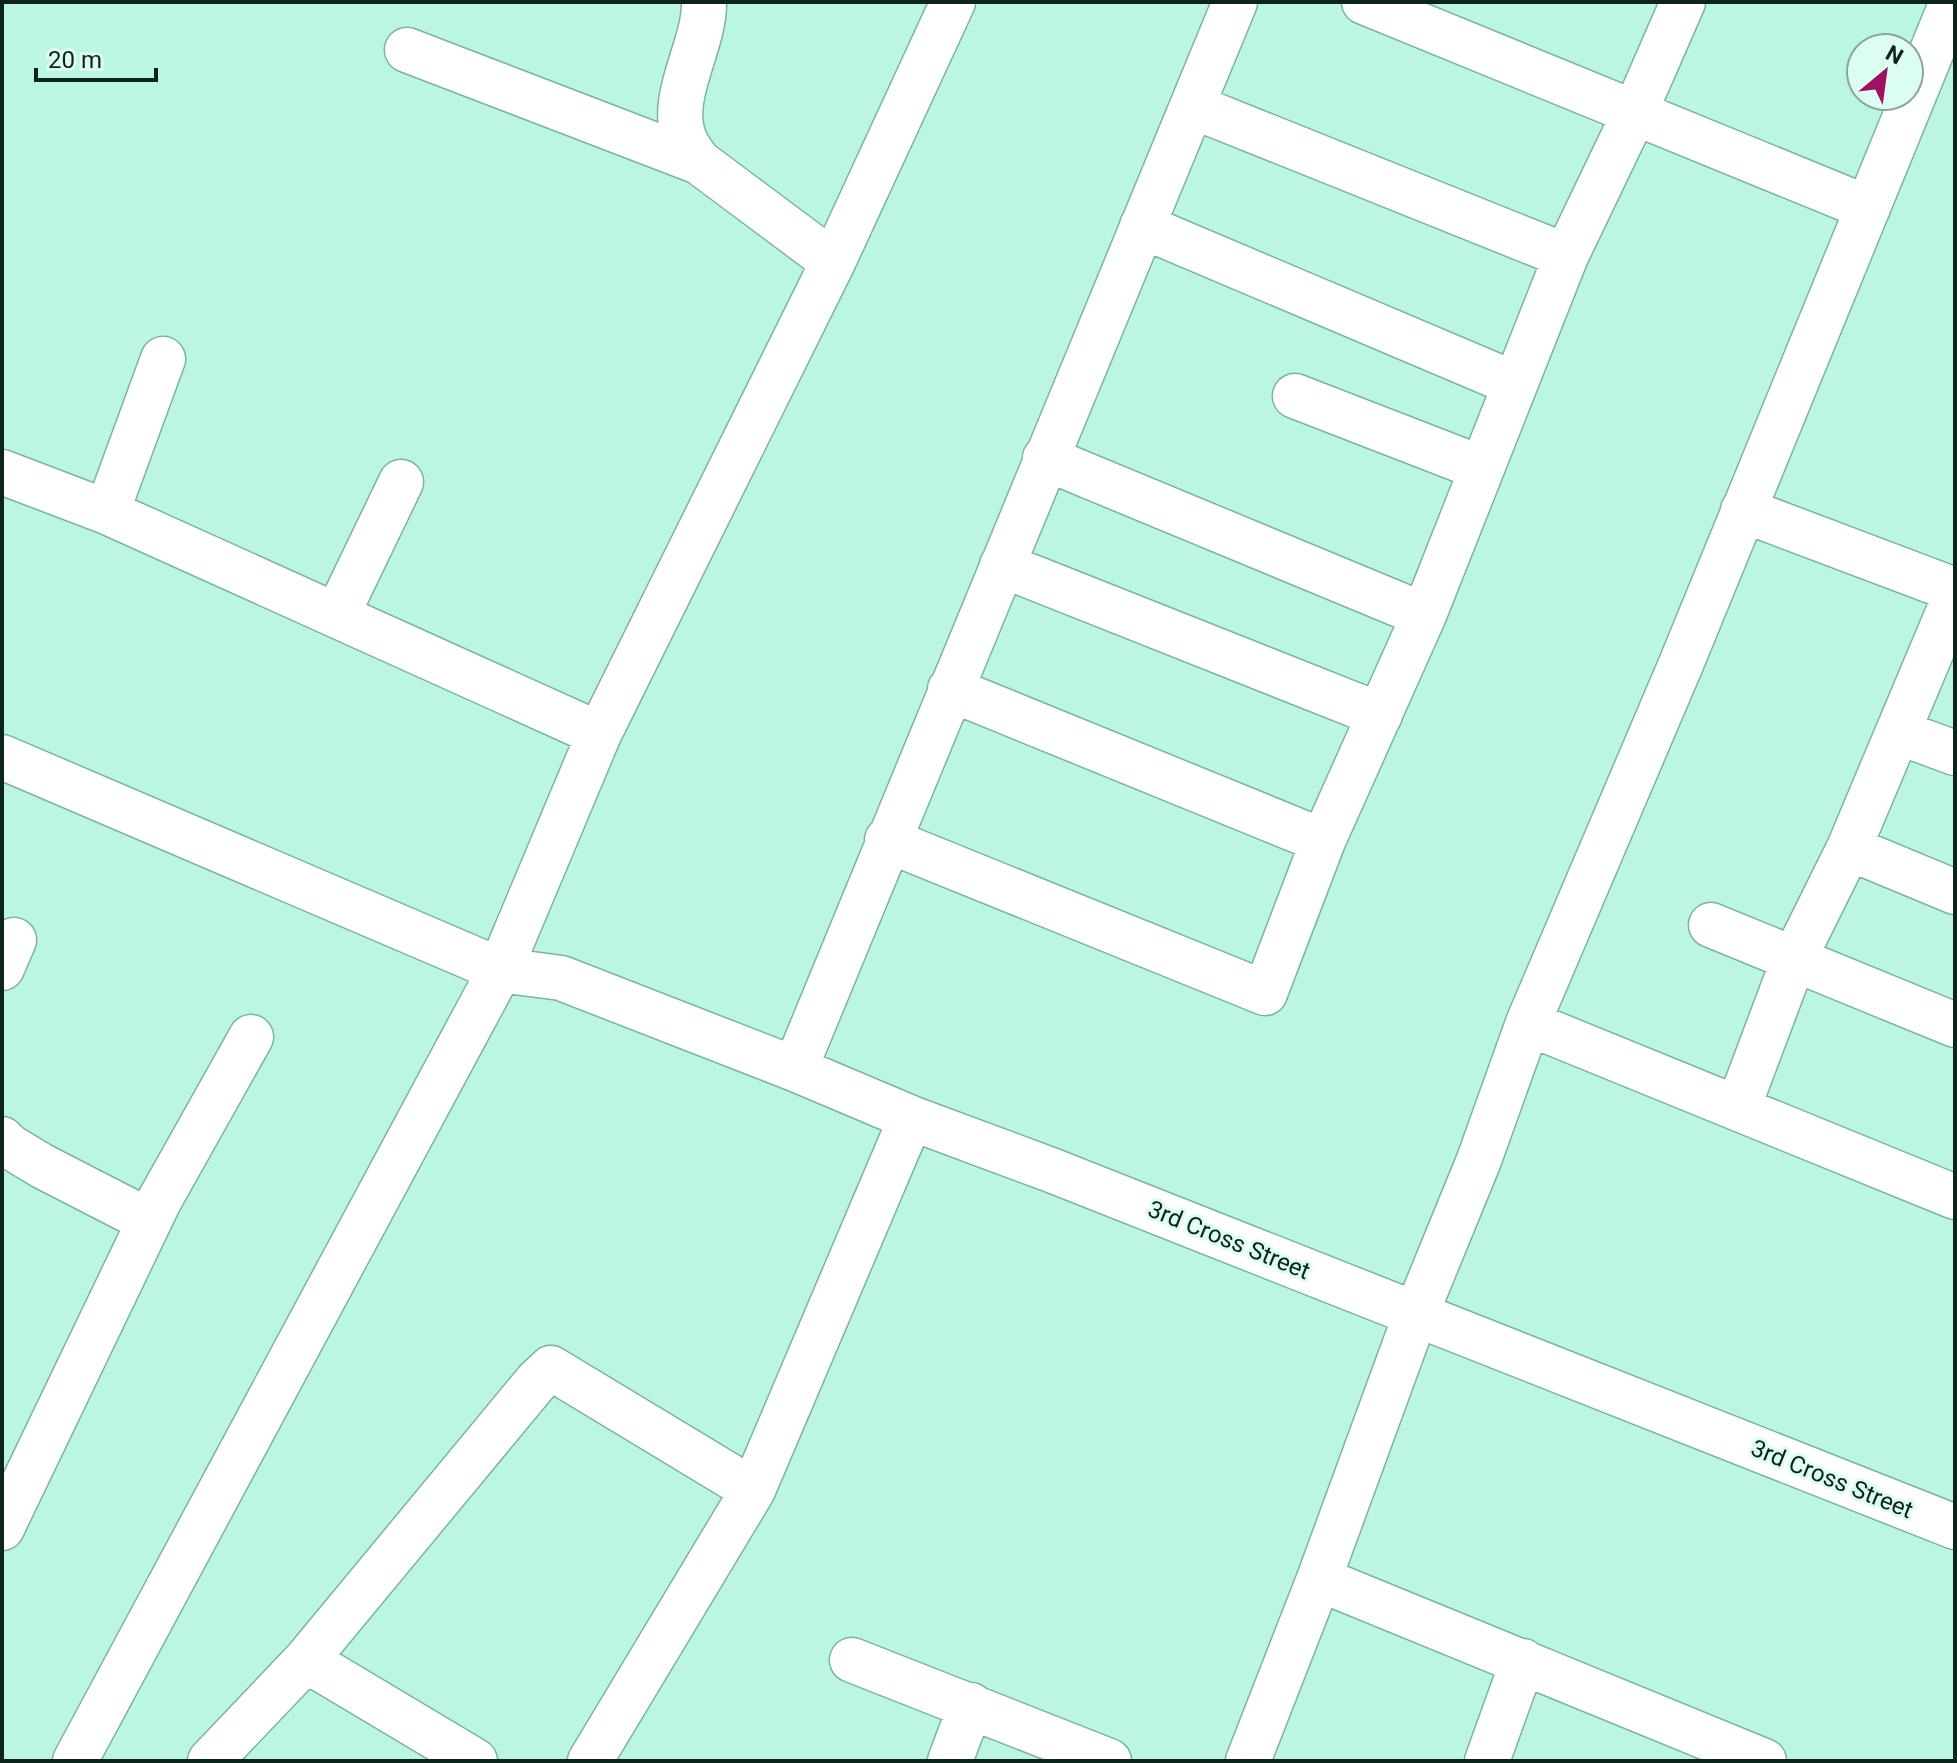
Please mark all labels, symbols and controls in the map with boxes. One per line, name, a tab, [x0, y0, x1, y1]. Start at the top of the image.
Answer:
scale bar	[36, 32, 156, 82]
north arrow	[1845, 32, 1925, 112]
text: N	[1882, 40, 1907, 70]
text: 20 m	[48, 46, 102, 74]
street label: 3rd Cross Street	[1144, 1195, 1314, 1285]
street label: 3rd Cross Street	[1747, 1434, 1917, 1524]

